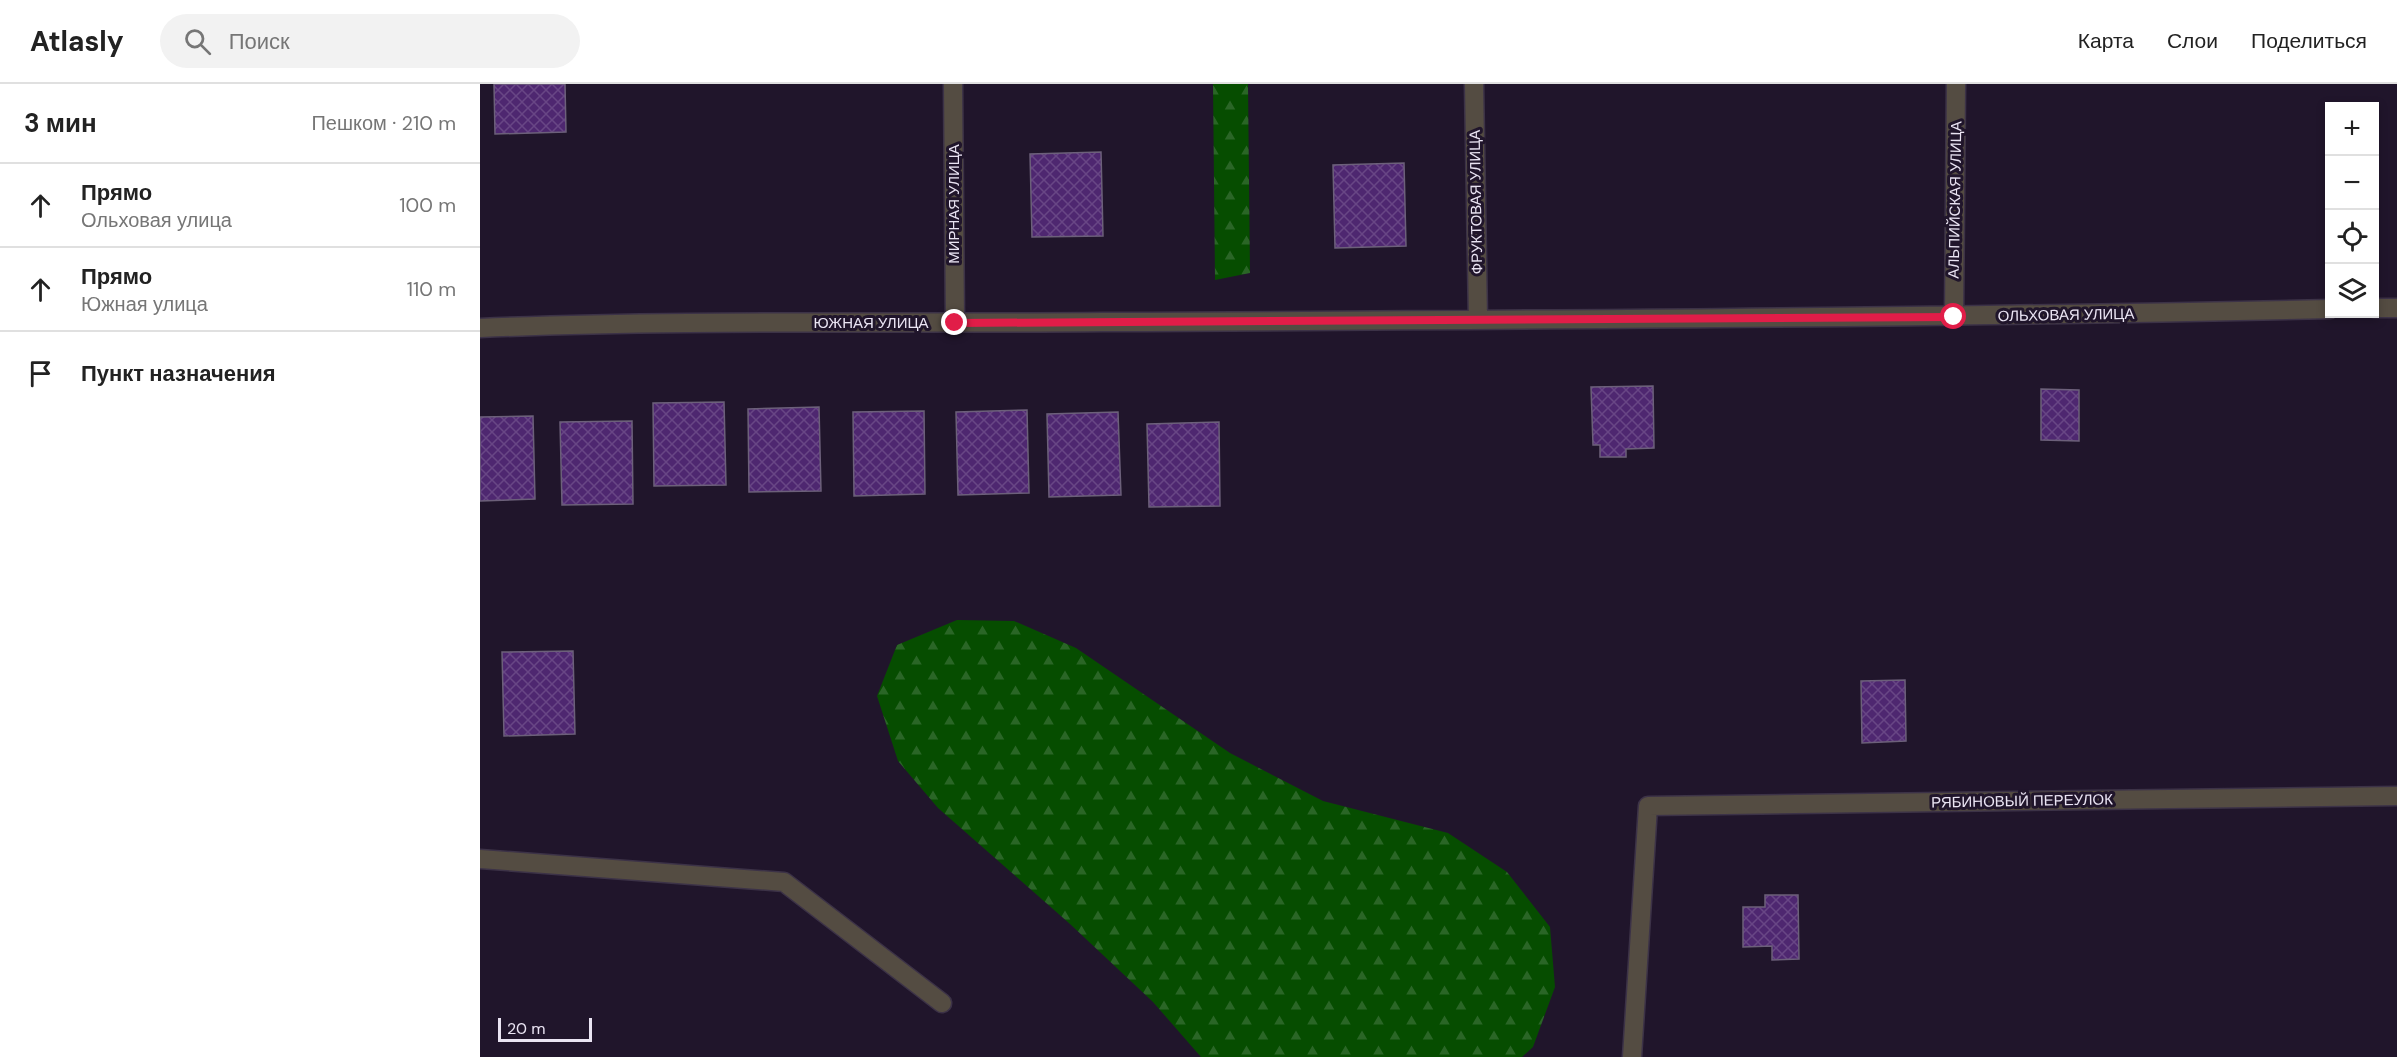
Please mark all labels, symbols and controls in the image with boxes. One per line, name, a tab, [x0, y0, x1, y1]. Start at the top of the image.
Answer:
search box	[160, 14, 580, 68]
text: Atlasly	[30, 23, 124, 60]
icon: search	[181, 25, 214, 58]
text: Поиск	[229, 27, 290, 56]
text: Карта	[2078, 27, 2134, 55]
text: Слои	[2167, 27, 2218, 55]
text: Поделиться	[2251, 27, 2367, 55]
map controls	[2325, 102, 2379, 318]
button: +	[2325, 102, 2379, 156]
text: 3 мин	[24, 106, 97, 140]
text: Пешком · 210 m	[311, 110, 456, 136]
street label: АЛЬПИЙСКАЯ УЛИЦА	[1944, 121, 1966, 279]
street label: ФРУКТОВАЯ УЛИЦА	[1465, 130, 1487, 274]
street label: МИРНАЯ УЛИЦА	[944, 144, 964, 264]
button: −	[2325, 156, 2379, 210]
text: Прямо	[81, 178, 152, 207]
icon: ahead	[24, 189, 57, 222]
text: 100 m	[399, 192, 456, 218]
text: Ольховая улица	[81, 207, 232, 233]
button: locate	[2325, 210, 2379, 264]
text: Прямо	[81, 262, 152, 291]
button: layers	[2325, 264, 2379, 318]
icon: ahead	[24, 273, 57, 306]
text: 110 m	[407, 276, 456, 302]
text: Южная улица	[81, 291, 208, 317]
route start	[1940, 303, 1966, 329]
street label: ОЛЬХОВАЯ УЛИЦА	[1997, 304, 2135, 326]
route end	[941, 309, 967, 335]
street label: ЮЖНАЯ УЛИЦА	[813, 313, 929, 333]
icon: arrive	[24, 357, 57, 390]
text: Пункт назначения	[81, 359, 276, 388]
street label: РЯБИНОВЫЙ ПЕРЕУЛОК	[1931, 789, 2113, 813]
scale bar	[498, 1015, 592, 1042]
text: 20 m	[507, 1018, 546, 1039]

